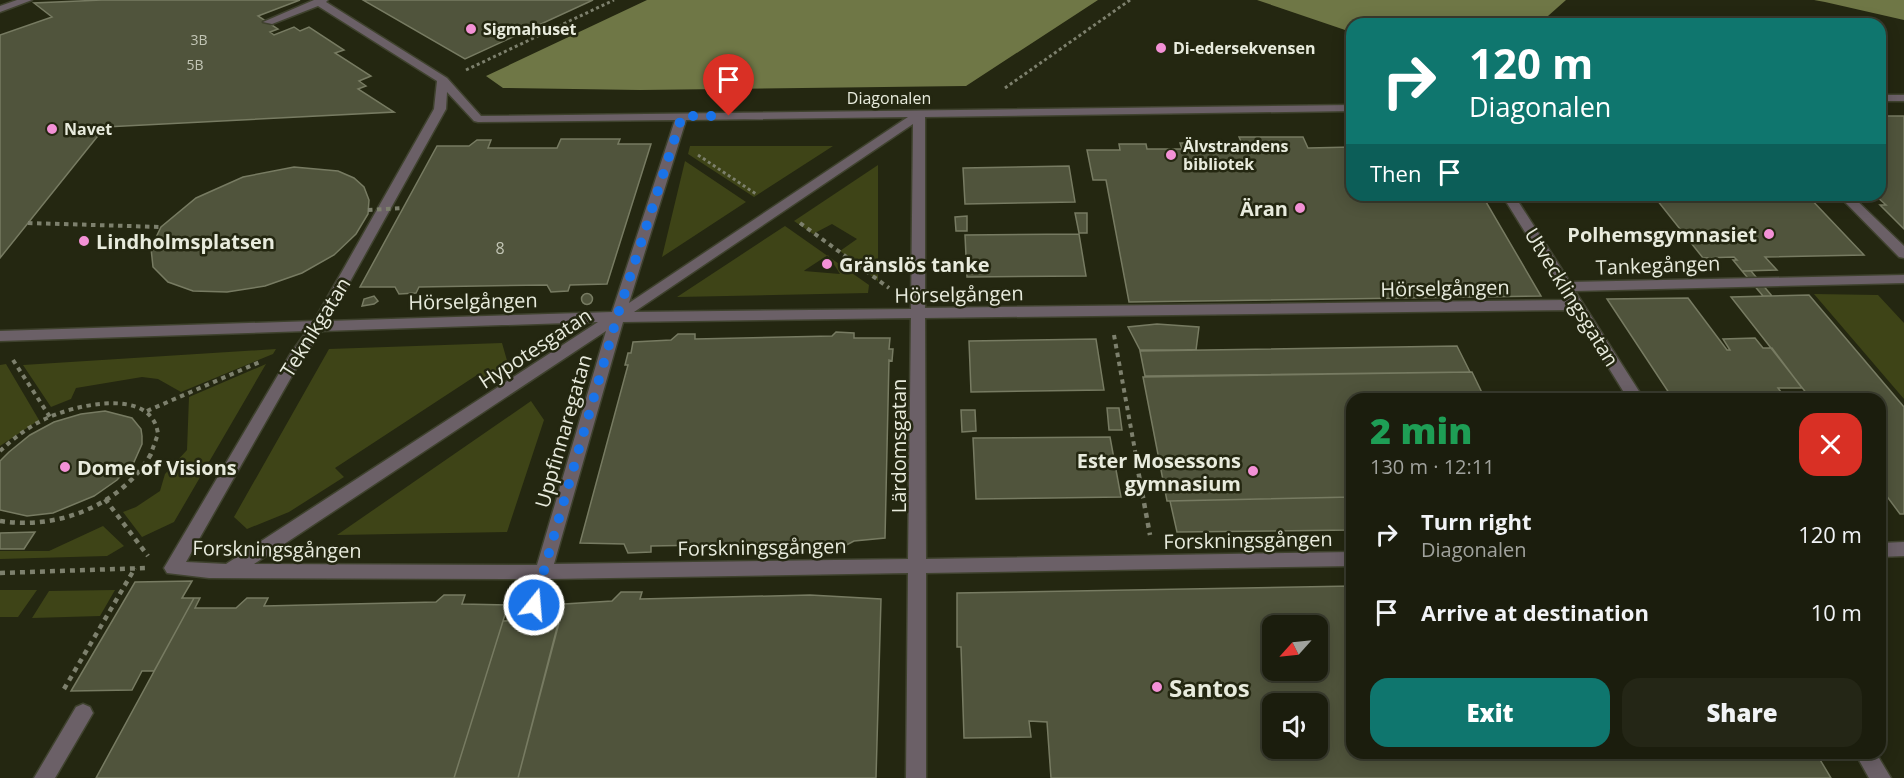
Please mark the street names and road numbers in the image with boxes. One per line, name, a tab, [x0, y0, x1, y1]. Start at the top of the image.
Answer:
street label: Diagonalen	[847, 87, 931, 109]
street label: Utvecklingsgatan	[1519, 223, 1625, 371]
street label: Tankegången	[1595, 249, 1721, 281]
street label: Teknikgatan	[274, 272, 356, 382]
street label: Hörselgången	[1380, 273, 1510, 303]
street label: Hörselgången	[894, 279, 1024, 309]
street label: Hörselgången	[408, 286, 538, 316]
street label: Hypotesgatan	[473, 301, 597, 395]
street label: Uppfinnaregatan	[528, 351, 598, 511]
street label: Lärdomsgatan	[885, 379, 912, 513]
street label: Forskningsgången	[1163, 525, 1333, 555]
street label: Forskningsgången	[677, 532, 847, 562]
street label: Forskningsgången	[192, 534, 362, 564]

